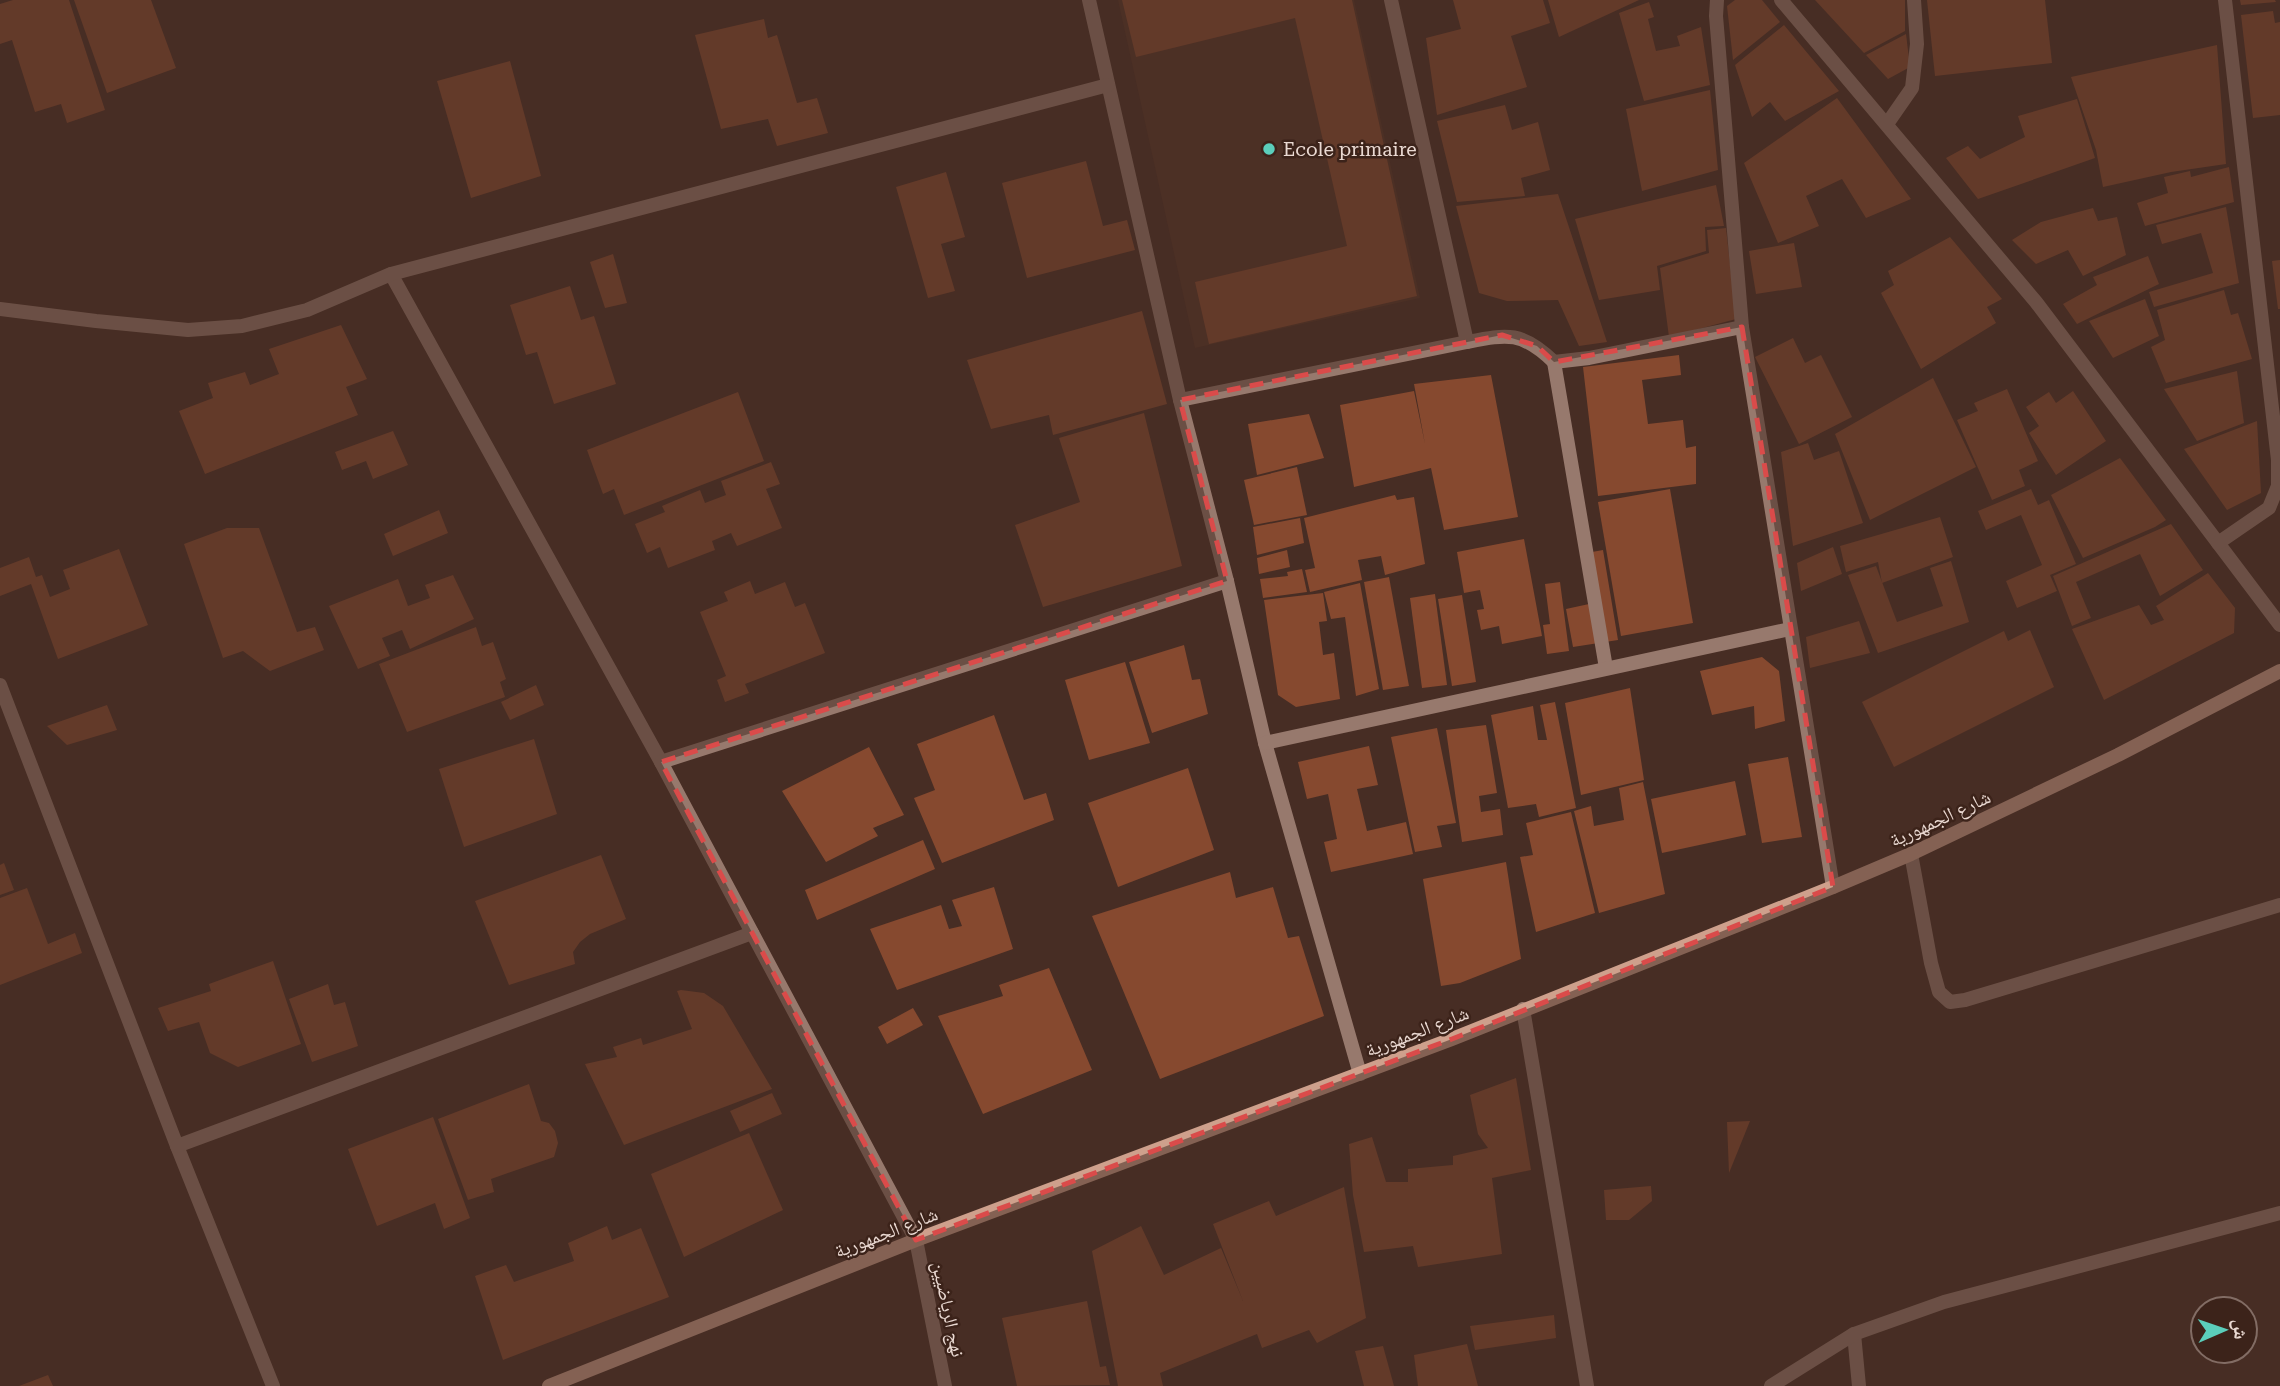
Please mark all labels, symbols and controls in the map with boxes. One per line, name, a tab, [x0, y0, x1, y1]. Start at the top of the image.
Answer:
place label: Ecole primaire	[1283, 138, 1417, 161]
marker: Ecole primaire	[1261, 141, 1277, 157]
street label: شارع الجمهورية	[1886, 785, 1994, 852]
street label: شارع الجمهورية	[1362, 1001, 1472, 1062]
street label: شارع الجمهورية	[831, 1202, 941, 1263]
street label: نهج الرياضيين	[926, 1259, 970, 1359]
north arrow	[2189, 1295, 2259, 1365]
text: ش	[2229, 1319, 2252, 1340]

